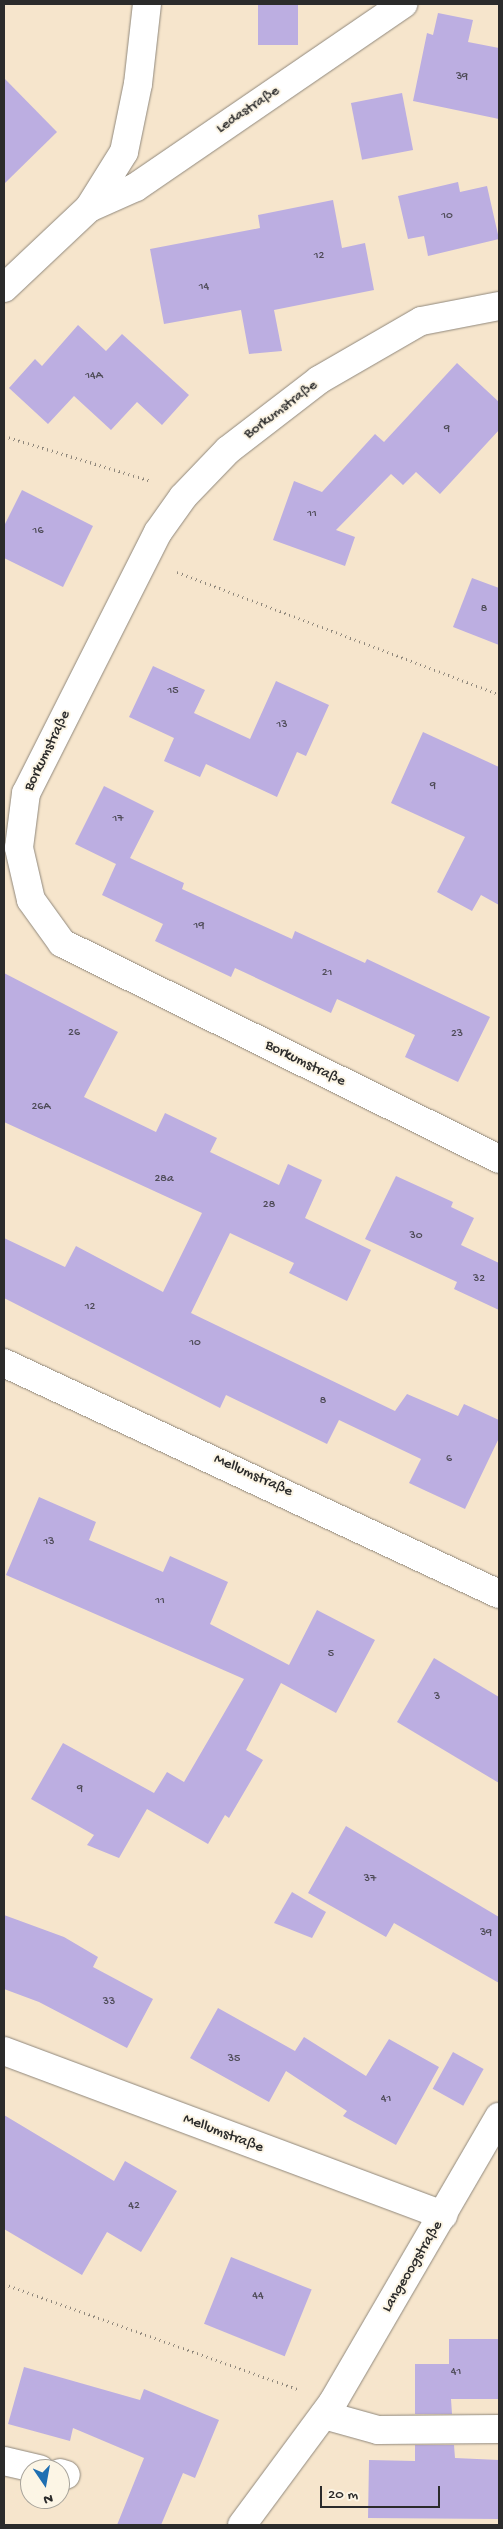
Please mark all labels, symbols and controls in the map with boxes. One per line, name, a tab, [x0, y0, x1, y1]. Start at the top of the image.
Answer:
house number: 39	[456, 71, 468, 85]
street label: Ledastraße	[213, 82, 283, 138]
house number: 10	[441, 210, 453, 224]
house number: 12	[314, 250, 324, 264]
house number: 14	[199, 281, 209, 295]
house number: 14A	[85, 370, 103, 384]
street label: Borkumstraße	[241, 377, 321, 443]
house number: 9	[444, 423, 450, 437]
house number: 11	[307, 508, 317, 522]
house number: 16	[33, 525, 43, 539]
house number: 8	[481, 603, 487, 617]
house number: 15	[167, 685, 179, 699]
street label: Borkumstraße	[21, 708, 75, 794]
house number: 13	[276, 719, 288, 733]
house number: 9	[430, 780, 436, 794]
house number: 17	[112, 813, 124, 827]
house number: 19	[194, 920, 204, 934]
house number: 21	[322, 967, 332, 981]
house number: 26	[68, 1027, 80, 1041]
house number: 23	[451, 1028, 463, 1042]
street label: Borkumstraße	[262, 1037, 348, 1091]
house number: 26A	[31, 1101, 51, 1115]
house number: 28a	[154, 1173, 174, 1187]
house number: 28	[263, 1199, 275, 1213]
house number: 30	[409, 1230, 423, 1244]
house number: 32	[473, 1273, 485, 1287]
house number: 12	[85, 1301, 95, 1315]
house number: 10	[189, 1337, 201, 1351]
house number: 8	[320, 1395, 326, 1409]
street label: Mellumstraße	[211, 1451, 295, 1501]
house number: 6	[446, 1453, 452, 1467]
house number: 13	[43, 1536, 55, 1550]
house number: 11	[155, 1595, 165, 1609]
house number: 5	[328, 1648, 334, 1662]
house number: 3	[434, 1691, 440, 1705]
house number: 9	[77, 1783, 83, 1797]
house number: 37	[364, 1873, 376, 1887]
house number: 39	[480, 1927, 492, 1941]
house number: 33	[103, 1996, 115, 2010]
house number: 35	[228, 2053, 240, 2067]
house number: 41	[381, 2093, 391, 2107]
street label: Mellumstraße	[180, 2110, 266, 2158]
house number: 42	[128, 2200, 140, 2214]
street label: Langeoogstraße	[379, 2218, 447, 2316]
house number: 44	[252, 2290, 264, 2304]
house number: 41	[451, 2366, 461, 2380]
north arrow	[20, 2459, 70, 2509]
scale bar	[323, 2476, 443, 2508]
text: 20 m	[328, 2486, 358, 2504]
text: N	[42, 2489, 54, 2507]

